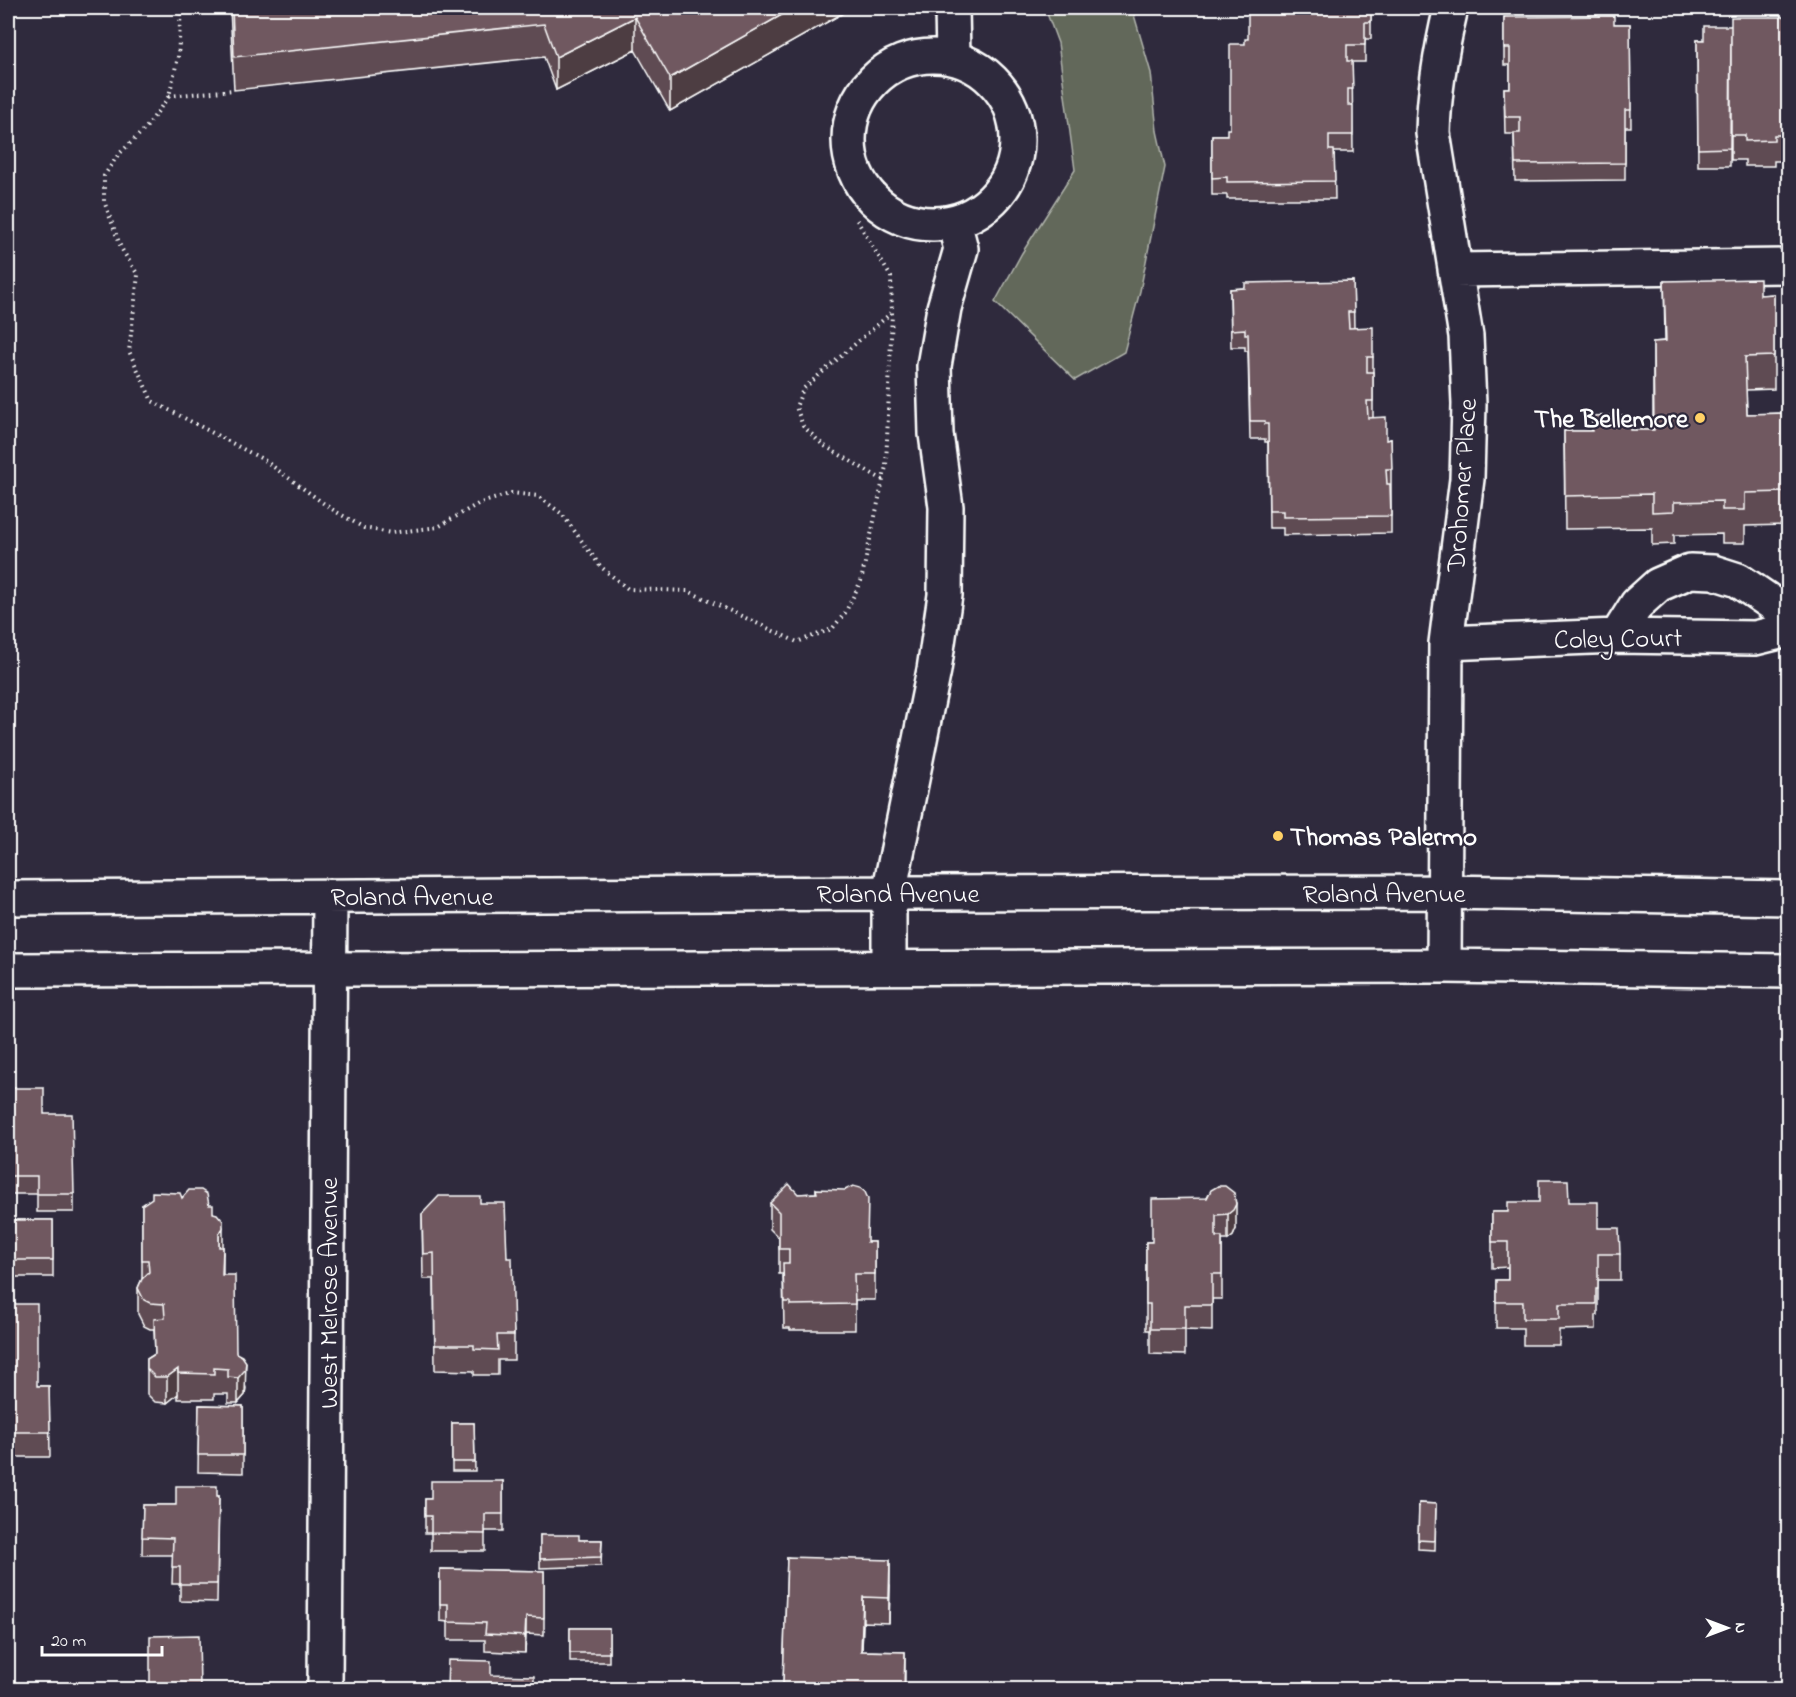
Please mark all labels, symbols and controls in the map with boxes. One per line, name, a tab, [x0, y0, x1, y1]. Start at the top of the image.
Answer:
street label: Drohomer Place	[1438, 396, 1489, 574]
place label: The Bellemore	[1534, 401, 1689, 440]
marker: The Bellemore	[1693, 411, 1707, 425]
street label: Coley Court	[1554, 620, 1682, 661]
place label: Thomas Palermo	[1290, 819, 1477, 858]
marker: Thomas Palermo	[1271, 829, 1285, 843]
street label: Roland Avenue	[816, 876, 981, 915]
street label: Roland Avenue	[1302, 876, 1467, 915]
street label: Roland Avenue	[330, 879, 495, 918]
street label: West Melrose Avenue	[311, 1176, 350, 1409]
north arrow	[1697, 1598, 1757, 1658]
scale bar	[42, 1619, 162, 1657]
text: N	[1728, 1623, 1752, 1634]
text: 20 m	[51, 1629, 86, 1655]

